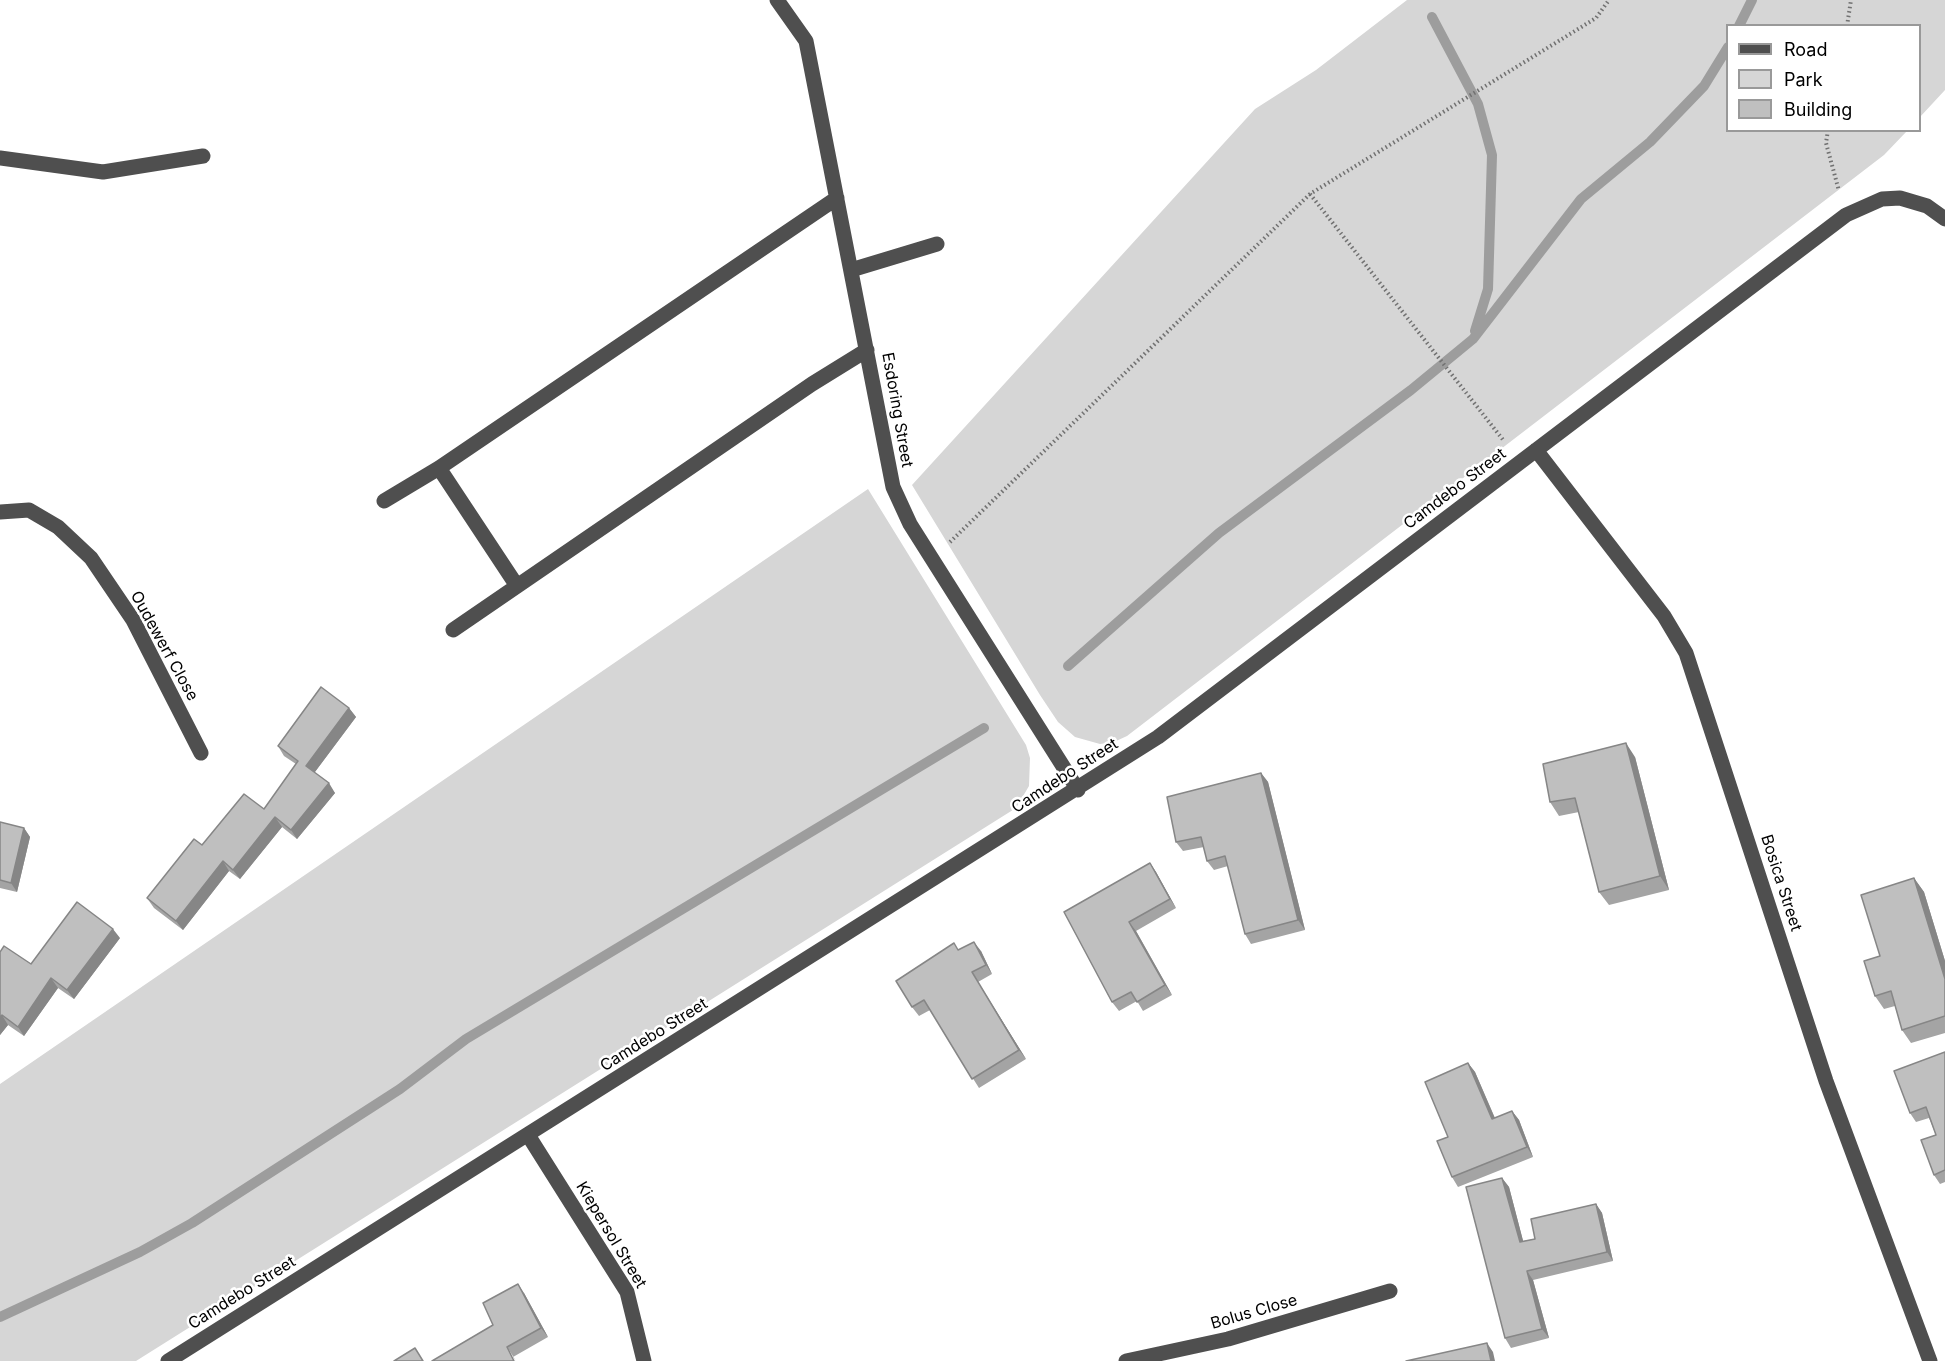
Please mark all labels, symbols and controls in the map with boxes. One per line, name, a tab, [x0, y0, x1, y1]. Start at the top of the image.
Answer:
legend	[1726, 24, 1921, 132]
text: Road	[1784, 39, 1827, 60]
text: Park	[1784, 69, 1823, 90]
text: Building	[1784, 99, 1852, 120]
street label: Esdoring Street	[877, 351, 917, 469]
street label: Camdebo Street	[1400, 444, 1510, 534]
street label: Oudewerf Close	[126, 588, 202, 704]
street label: Camdebo Street	[1008, 734, 1122, 818]
street label: Bosica Street	[1756, 832, 1806, 934]
street label: Camdebo Street	[597, 994, 711, 1076]
street label: Kiepersol Street	[572, 1178, 650, 1292]
street label: Camdebo Street	[185, 1252, 299, 1334]
street label: Bolus Close	[1208, 1290, 1300, 1334]

